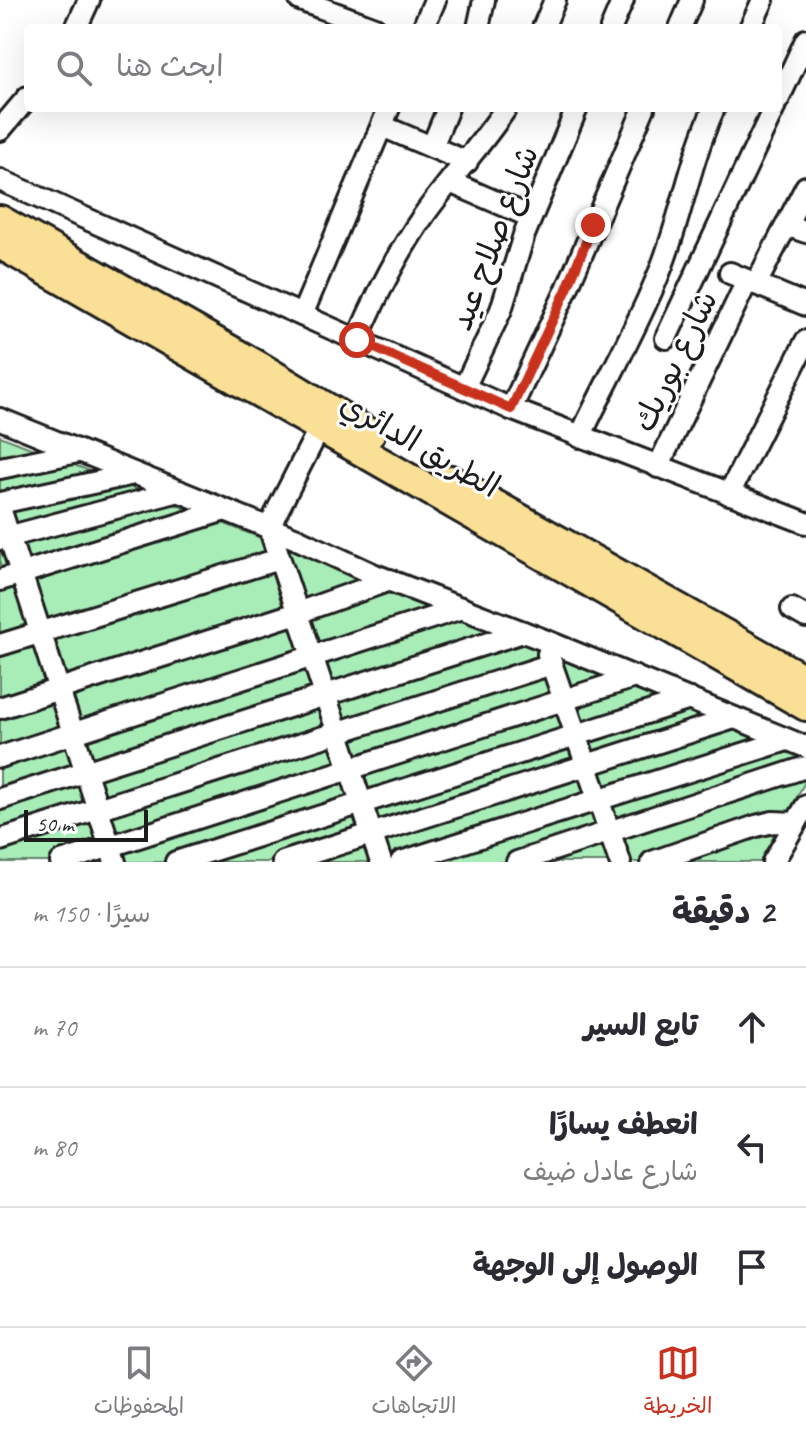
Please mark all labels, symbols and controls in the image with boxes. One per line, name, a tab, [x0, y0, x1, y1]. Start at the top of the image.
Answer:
search box	[24, 24, 782, 112]
icon: search	[52, 46, 96, 90]
text: ابحث هنا	[116, 47, 224, 85]
street label: شارع صلاح عيد	[440, 140, 550, 337]
route end	[575, 207, 611, 243]
street label: شارع بوريك	[623, 284, 729, 439]
route start	[339, 322, 375, 358]
street label: الطريق الدائري	[332, 383, 507, 509]
scale bar	[24, 806, 148, 842]
text: 50 m	[36, 810, 73, 838]
text: 2 دقيقة	[672, 890, 774, 933]
text: سيرًا · 150 m	[32, 897, 151, 930]
icon: ahead	[730, 1005, 774, 1049]
text: تابع السير	[584, 1006, 698, 1044]
text: 70 m	[32, 1011, 76, 1044]
text: انعطف يسارًا	[549, 1105, 698, 1143]
icon: left	[730, 1125, 774, 1169]
text: 80 m	[32, 1131, 76, 1164]
text: شارع عادل ضيف	[523, 1155, 698, 1188]
icon: arrive	[730, 1245, 774, 1289]
text: الوصول إلى الوجهة	[473, 1246, 698, 1284]
tab: المحفوظات	[94, 1341, 184, 1425]
tab: الاتجاهات	[372, 1341, 456, 1425]
tab: الخريطة	[644, 1341, 712, 1425]

